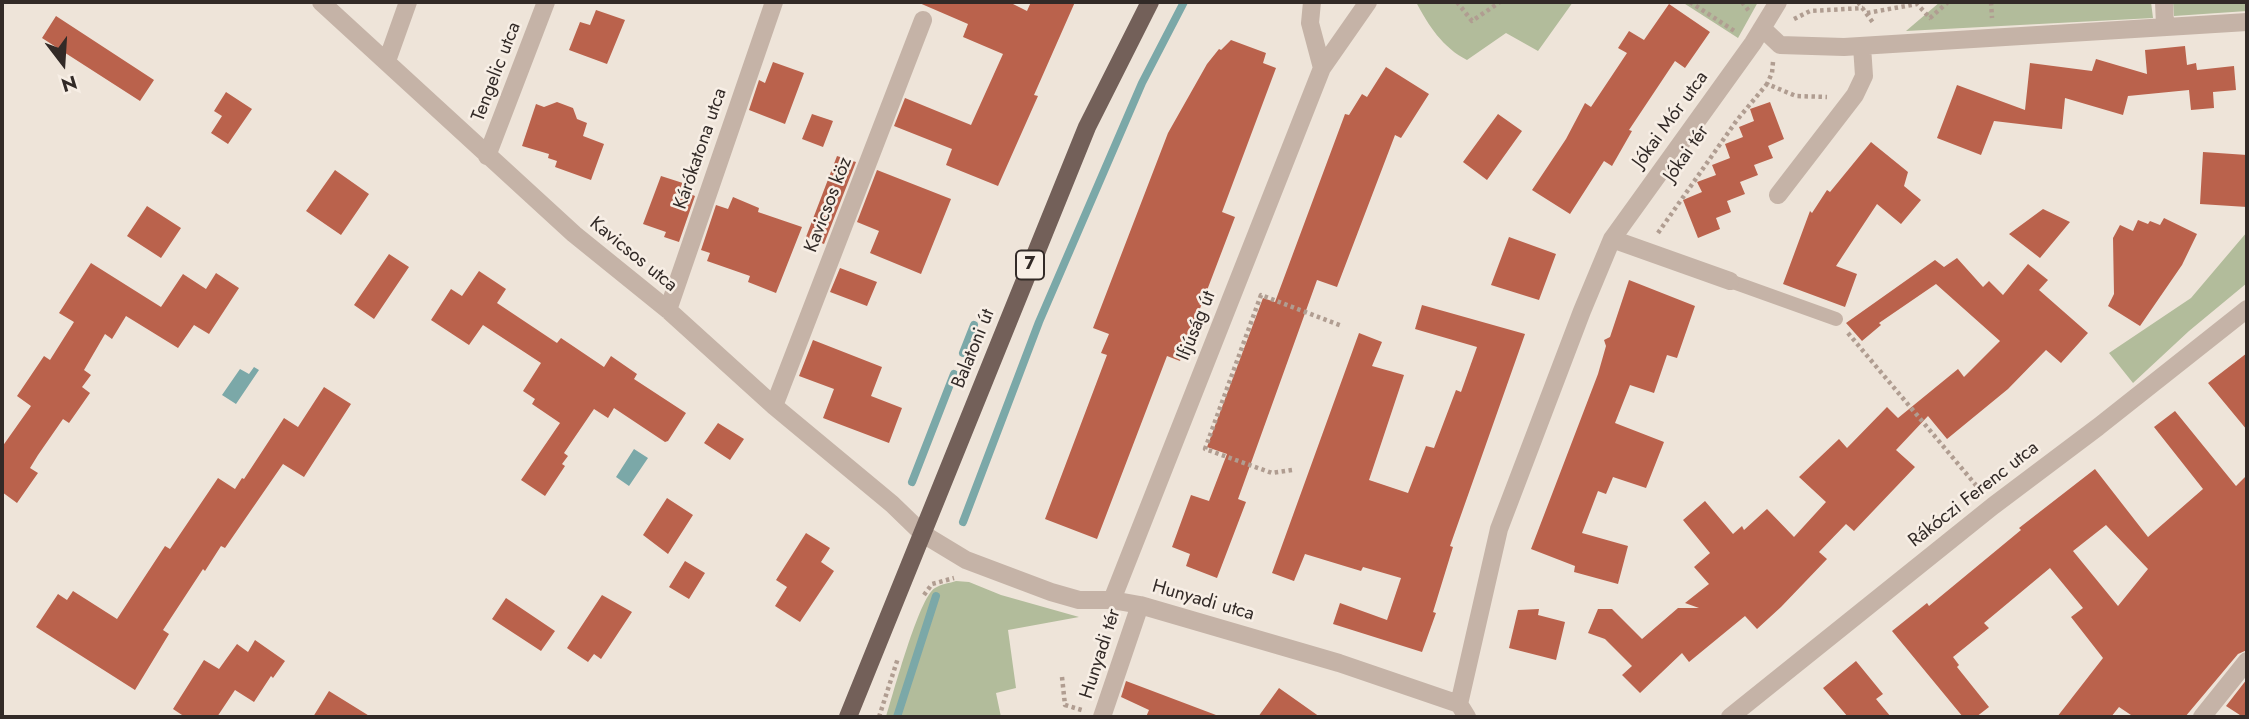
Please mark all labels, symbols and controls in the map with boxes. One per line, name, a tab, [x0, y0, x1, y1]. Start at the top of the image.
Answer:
street label: Tengelic utca	[468, 19, 526, 125]
north arrow	[28, 28, 98, 98]
street label: Jókai Mór utca	[1628, 67, 1714, 173]
text: N	[58, 68, 80, 99]
street label: Kárókatona utca	[670, 85, 732, 213]
street label: Jókai tér	[1659, 121, 1715, 187]
street label: Kavicsos köz	[800, 154, 858, 256]
street label: Kavicsos utca	[585, 213, 681, 297]
road number: 7	[1016, 250, 1044, 279]
street label: Ifjúság út	[1173, 288, 1221, 364]
street label: Balatoni út	[948, 306, 1000, 392]
street label: Rákóczi Ferenc utca	[1904, 437, 2044, 553]
street label: Hunyadi utca	[1149, 576, 1257, 626]
street label: Hunyadi tér	[1076, 606, 1126, 702]

